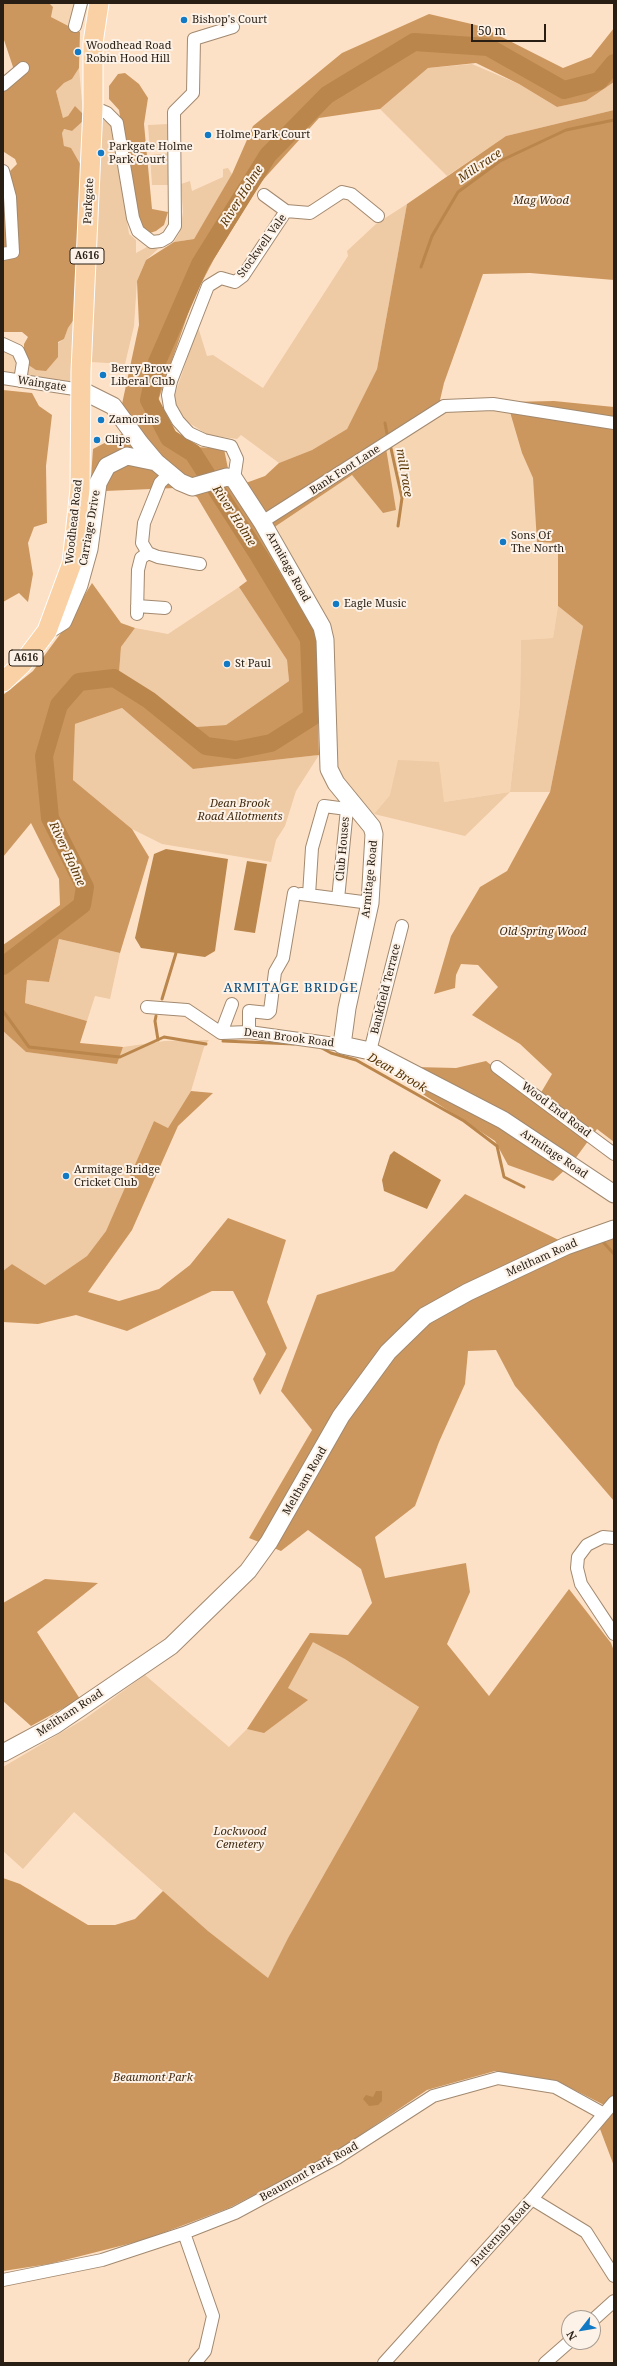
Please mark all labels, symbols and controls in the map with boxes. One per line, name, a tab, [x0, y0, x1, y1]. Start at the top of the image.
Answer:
place label: Bishop's Court	[192, 13, 267, 27]
marker: Bishop's Court	[179, 15, 189, 25]
scale bar	[473, 16, 548, 42]
text: 50 m	[478, 22, 506, 39]
place label: Woodhead Road Robin Hood Hill	[86, 39, 171, 65]
marker: Woodhead Road Robin Hood Hill	[73, 47, 83, 57]
place label: Holme Park Court	[216, 128, 310, 142]
marker: Holme Park Court	[203, 130, 213, 140]
place label: Parkgate Holme Park Court	[109, 140, 193, 166]
water label: Mill race	[455, 146, 505, 186]
marker: Parkgate Holme Park Court	[96, 148, 106, 158]
water label: River Holme	[217, 163, 267, 229]
street label: Parkgate	[81, 178, 97, 224]
park label: Mag Wood	[513, 194, 569, 208]
street label: Stockwell Vale	[235, 212, 289, 280]
road number: A616	[70, 248, 104, 264]
place label: Berry Brow Liberal Club	[111, 362, 175, 388]
marker: Berry Brow Liberal Club	[98, 370, 108, 380]
street label: Waingate	[17, 374, 67, 394]
place label: Zamorins	[109, 413, 159, 427]
marker: Zamorins	[96, 415, 106, 425]
place label: Clips	[105, 433, 130, 447]
marker: Clips	[92, 435, 102, 445]
street label: Bank Foot Lane	[307, 442, 383, 498]
water label: mill race	[393, 448, 415, 498]
street label: Woodhead Road	[63, 479, 85, 565]
water label: River Holme	[209, 483, 259, 549]
street label: Carriage Drive	[77, 489, 103, 567]
place label: Sons Of The North	[511, 529, 564, 555]
street label: Armitage Road	[263, 530, 313, 604]
marker: Sons Of The North	[498, 537, 508, 547]
place label: Eagle Music	[344, 597, 406, 611]
marker: Eagle Music	[331, 599, 341, 609]
road number: A616	[9, 650, 43, 666]
place label: St Paul	[235, 657, 271, 671]
marker: St Paul	[222, 659, 232, 669]
park label: Dean Brook Road Allotments	[197, 797, 283, 823]
street label: Club Houses	[334, 816, 352, 882]
water label: River Holme	[46, 819, 88, 889]
street label: Armitage Road	[359, 839, 381, 919]
park label: Old Spring Wood	[500, 925, 586, 939]
street label: Bankfield Terrace	[368, 942, 404, 1036]
district label: ARMITAGE BRIDGE	[223, 980, 359, 996]
street label: Dean Brook Road	[243, 1026, 335, 1050]
water label: Dean Brook	[365, 1050, 429, 1096]
street label: Wood End Road	[519, 1080, 593, 1140]
street label: Armitage Road	[518, 1127, 590, 1181]
place label: Armitage Bridge Cricket Club	[74, 1163, 160, 1189]
marker: Armitage Bridge Cricket Club	[61, 1171, 71, 1181]
street label: Meltham Road	[504, 1236, 580, 1280]
street label: Meltham Road	[280, 1445, 330, 1517]
street label: Meltham Road	[34, 1687, 106, 1739]
park label: Lockwood Cemetery	[214, 1825, 266, 1851]
park label: Beaumont Park	[113, 2071, 193, 2085]
street label: Beaumont Park Road	[257, 2139, 361, 2205]
street label: Butternab Road	[469, 2199, 533, 2269]
north arrow	[561, 2310, 601, 2350]
text: N	[562, 2328, 580, 2344]

